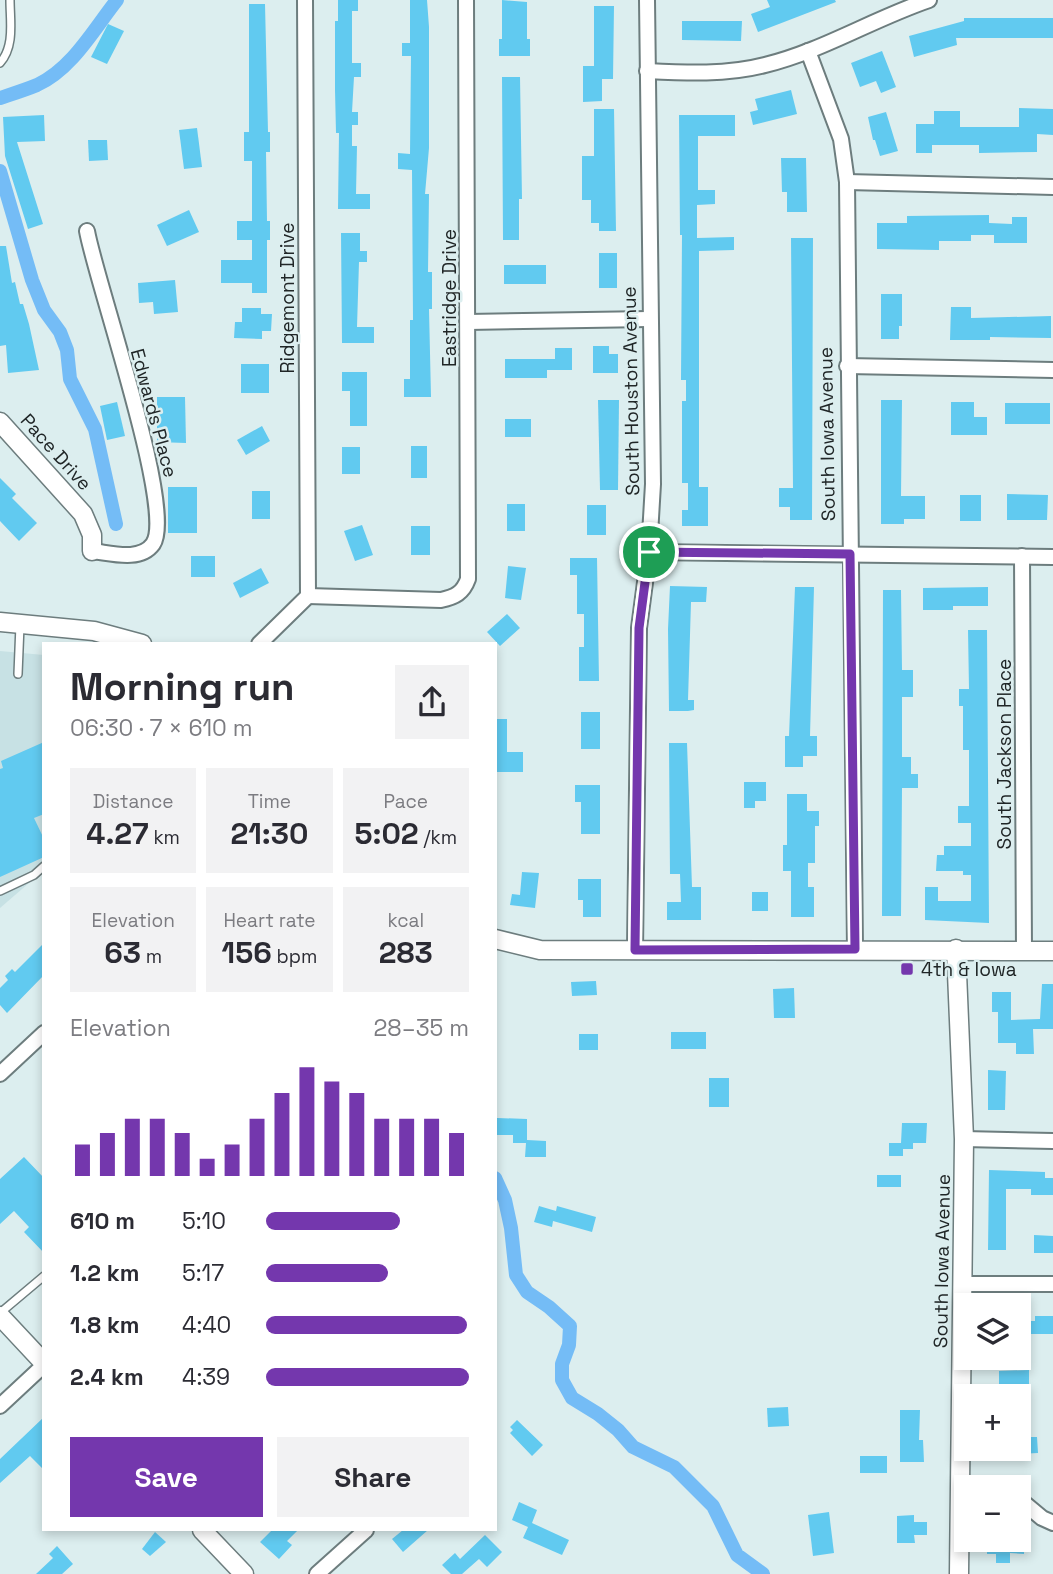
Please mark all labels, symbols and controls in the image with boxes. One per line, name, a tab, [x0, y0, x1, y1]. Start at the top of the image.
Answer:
street label: Ridgemont Drive	[275, 223, 300, 373]
street label: Eastridge Drive	[437, 229, 462, 367]
street label: South Houston Avenue	[617, 286, 645, 496]
street label: Edwards Place	[125, 346, 183, 480]
street label: South Iowa Avenue	[813, 347, 841, 521]
street label: Pace Drive	[15, 408, 97, 496]
pin	[619, 522, 679, 582]
icon: arrive	[630, 533, 668, 571]
street label: South Jackson Place	[992, 659, 1017, 849]
text: Morning run	[70, 663, 295, 711]
button: share	[395, 665, 469, 739]
text: 06:30 · 7 × 610 m	[70, 713, 253, 743]
text: Distance	[93, 789, 174, 814]
text: Time	[248, 789, 291, 814]
text: Pace	[384, 789, 428, 814]
text: 4.27	[86, 814, 149, 853]
text: 21:30	[230, 814, 308, 853]
text: 5:02	[354, 814, 419, 853]
text: km	[149, 825, 180, 850]
text: /km	[419, 825, 457, 850]
text: Elevation	[92, 908, 175, 933]
text: Heart rate	[223, 908, 316, 933]
text: kcal	[387, 908, 424, 933]
text: 63	[104, 933, 141, 972]
text: 156	[222, 933, 272, 972]
text: 283	[379, 933, 433, 972]
text: m	[141, 944, 162, 969]
text: bpm	[272, 944, 317, 969]
place label: 4th & Iowa	[921, 957, 1017, 982]
marker: 4th & Iowa	[899, 961, 915, 977]
text: Elevation	[70, 1013, 171, 1043]
text: 28–35 m	[373, 1013, 469, 1043]
street label: South Iowa Avenue	[928, 1174, 956, 1348]
text: 610 m	[70, 1206, 135, 1236]
text: 5:10	[182, 1206, 226, 1236]
text: 1.2 km	[70, 1258, 139, 1288]
text: 5:17	[182, 1258, 224, 1288]
map controls	[954, 1293, 1031, 1552]
button: layers	[954, 1293, 1031, 1370]
text: 1.8 km	[70, 1310, 140, 1340]
text: 4:40	[182, 1310, 231, 1340]
text: 2.4 km	[70, 1362, 144, 1392]
text: 4:39	[182, 1362, 230, 1392]
button: +	[954, 1384, 1031, 1461]
button: Save	[70, 1437, 263, 1517]
button: Share	[277, 1437, 469, 1517]
button: −	[954, 1475, 1031, 1552]

